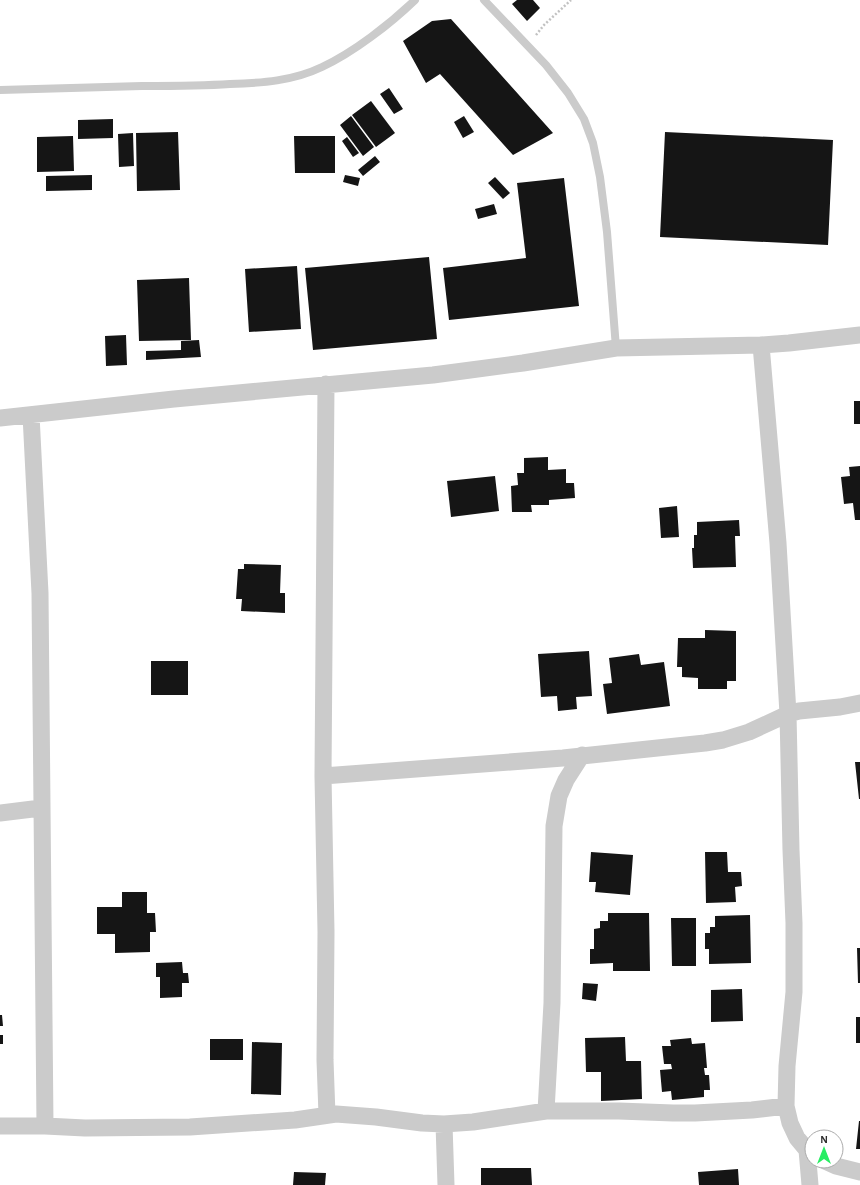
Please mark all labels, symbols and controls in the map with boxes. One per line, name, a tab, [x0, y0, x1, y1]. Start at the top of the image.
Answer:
north arrow	[804, 1129, 844, 1169]
text: N	[820, 1134, 828, 1145]

